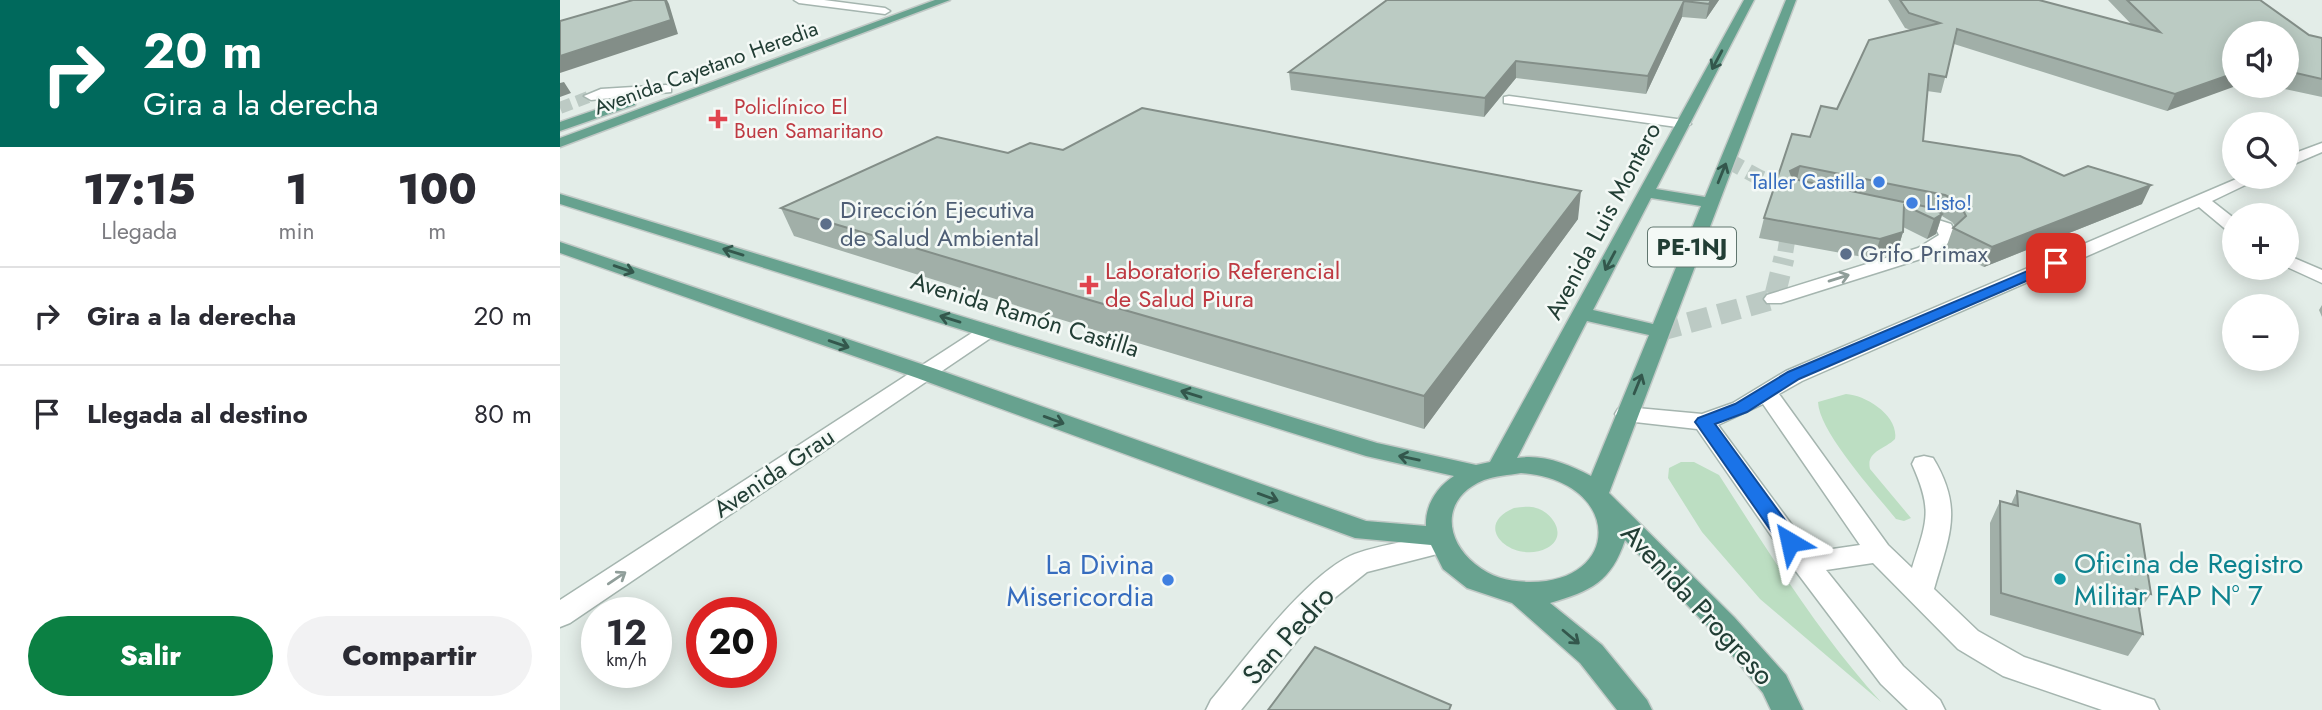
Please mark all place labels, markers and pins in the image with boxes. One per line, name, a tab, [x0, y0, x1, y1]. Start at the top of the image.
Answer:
place label: Policlínico El Buen Samaritano	[734, 92, 883, 146]
marker: Policlínico El Buen Samaritano	[708, 109, 728, 129]
place label: Taller Castilla	[1750, 167, 1865, 197]
marker: Taller Castilla	[1871, 174, 1887, 190]
place label: Listo!	[1926, 188, 1972, 218]
place label: Dirección Ejecutiva de Salud Ambiental	[840, 192, 1039, 255]
marker: Listo!	[1904, 195, 1920, 211]
marker: Dirección Ejecutiva de Salud Ambiental	[818, 216, 834, 232]
pin	[2026, 233, 2086, 293]
place label: Grifo Primax	[1860, 236, 1989, 271]
marker: Grifo Primax	[1838, 246, 1854, 262]
place label: Laboratorio Referencial de Salud Piura	[1105, 253, 1340, 316]
marker: Laboratorio Referencial de Salud Piura	[1079, 275, 1099, 295]
place label: Oficina de Registro Militar FAP N° 7	[2074, 543, 2303, 616]
place label: La Divina Misericordia	[1006, 544, 1154, 617]
marker: Oficina de Registro Militar FAP N° 7	[2052, 571, 2068, 587]
marker: La Divina Misericordia	[1160, 572, 1176, 588]

